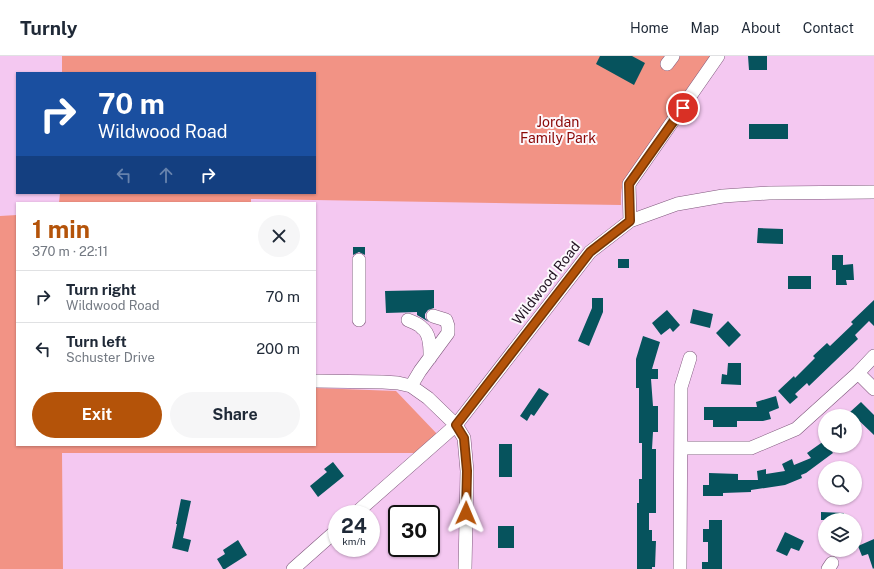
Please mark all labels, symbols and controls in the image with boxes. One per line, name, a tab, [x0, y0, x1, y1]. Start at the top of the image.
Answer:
text: Turnly	[20, 17, 77, 39]
text: Home	[630, 20, 669, 36]
text: Map	[691, 20, 719, 36]
text: About	[741, 20, 781, 36]
text: Contact	[803, 20, 854, 36]
text: 70 m	[98, 87, 165, 120]
icon: right	[32, 88, 84, 140]
pin	[666, 91, 700, 125]
icon: arrive	[672, 97, 694, 119]
park label: Jordan Family Park	[520, 114, 596, 146]
text: Wildwood Road	[98, 121, 227, 142]
icon: left	[113, 164, 135, 186]
icon: ahead	[155, 164, 177, 186]
icon: right	[197, 164, 219, 186]
text: 1 min	[32, 215, 90, 243]
button: close	[258, 215, 300, 257]
street label: Wildwood Road	[509, 238, 583, 328]
text: 370 m · 22:11	[32, 244, 108, 259]
text: Turn right	[66, 281, 136, 298]
icon: right	[32, 286, 54, 308]
text: 70 m	[265, 288, 300, 305]
text: Wildwood Road	[66, 298, 159, 313]
text: Turn left	[66, 333, 127, 350]
icon: left	[32, 338, 54, 360]
text: 200 m	[256, 340, 300, 357]
text: Schuster Drive	[66, 350, 155, 365]
button: Exit	[32, 392, 162, 438]
button: Share	[170, 392, 300, 438]
map controls	[818, 409, 862, 557]
button: sound	[818, 409, 862, 453]
button: search	[818, 461, 862, 505]
position arrow	[445, 492, 487, 534]
speed limit sign: 30	[388, 505, 440, 557]
button: layers	[818, 513, 862, 557]
text: 24	[341, 514, 367, 538]
text: km/h	[342, 535, 366, 547]

